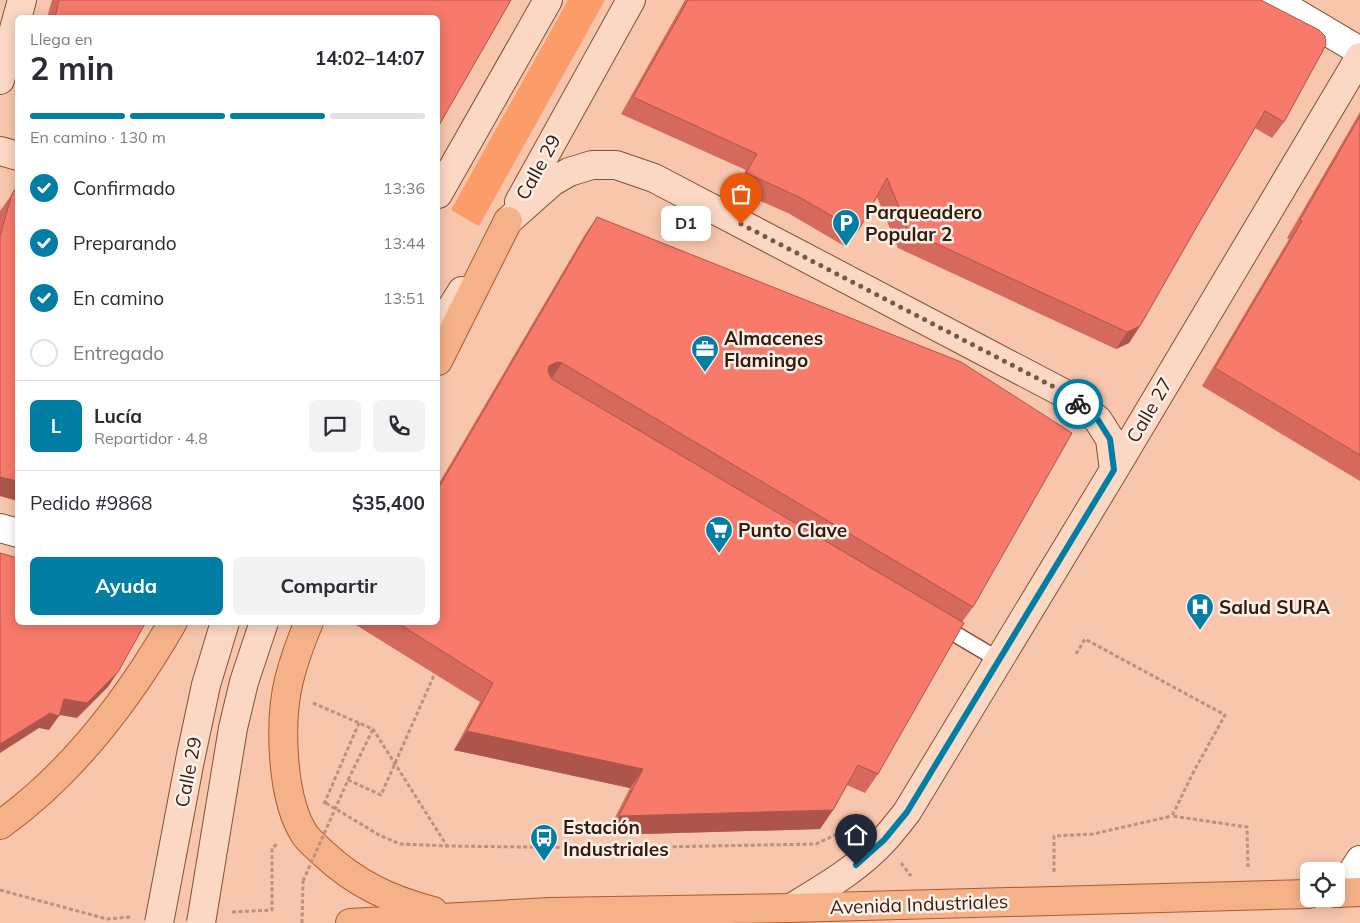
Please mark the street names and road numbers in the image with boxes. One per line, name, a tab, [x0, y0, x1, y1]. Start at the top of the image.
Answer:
street label: Calle 29	[510, 130, 566, 204]
street label: Calle 27	[1121, 373, 1177, 447]
street label: Calle 29	[169, 735, 207, 809]
street label: Avenida Industriales	[829, 889, 1009, 919]

